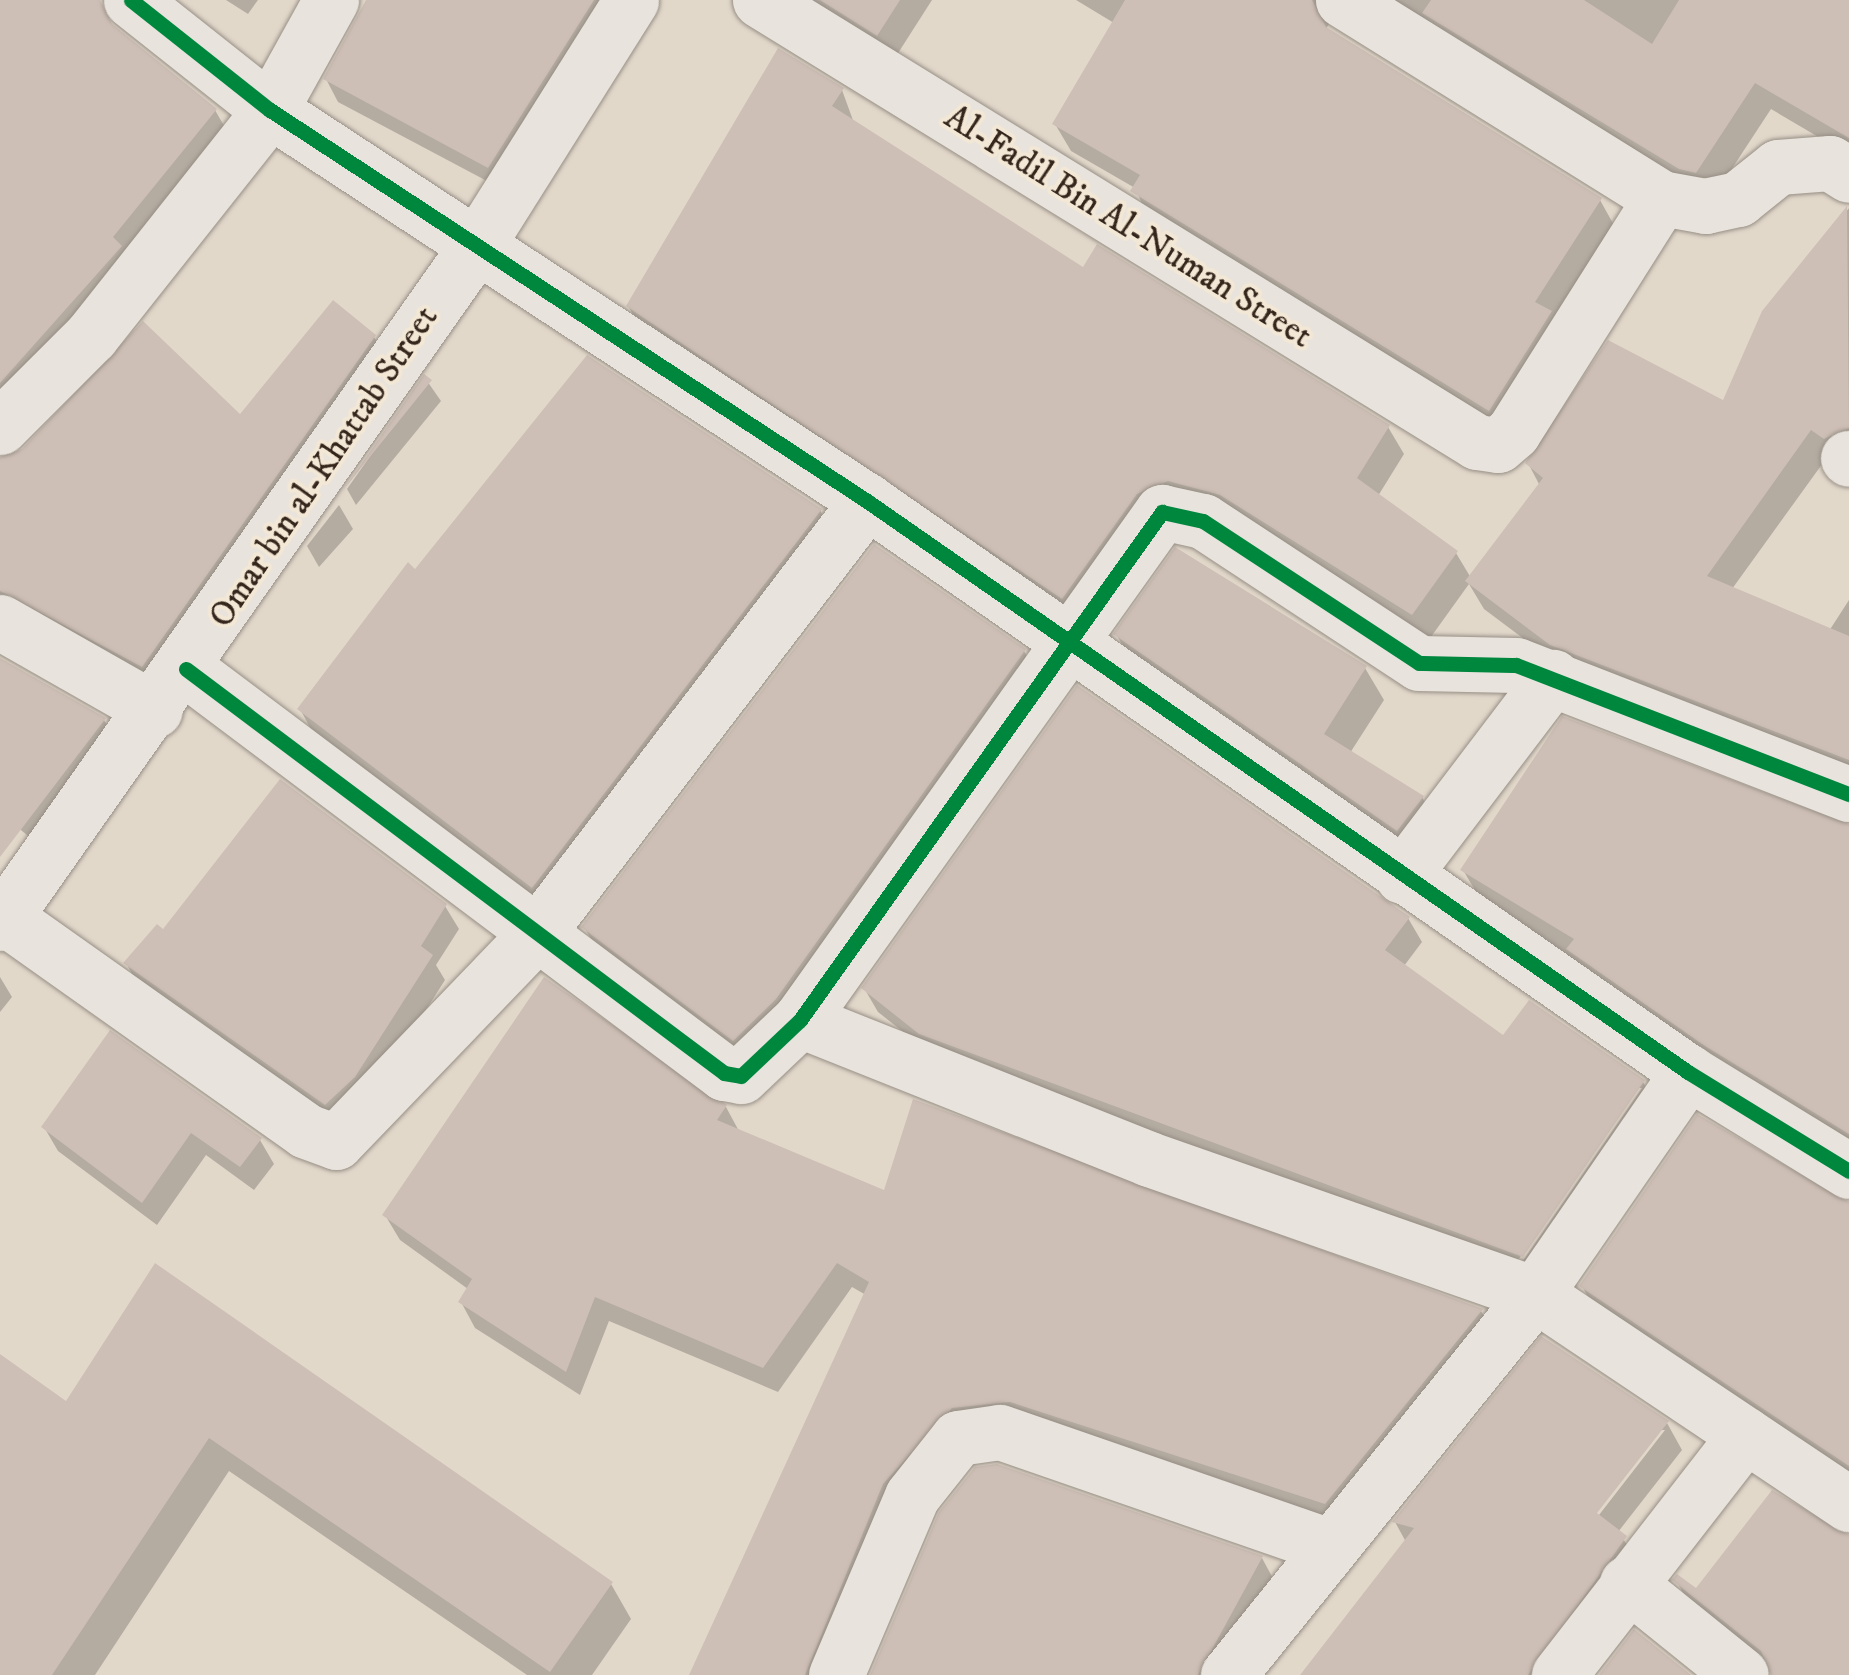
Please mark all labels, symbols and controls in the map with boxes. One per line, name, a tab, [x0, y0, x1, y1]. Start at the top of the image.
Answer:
street label: Al-Fadil Bin Al-Numan Street	[937, 97, 1319, 357]
street label: Omar bin al-Khattab Street	[201, 298, 447, 636]

